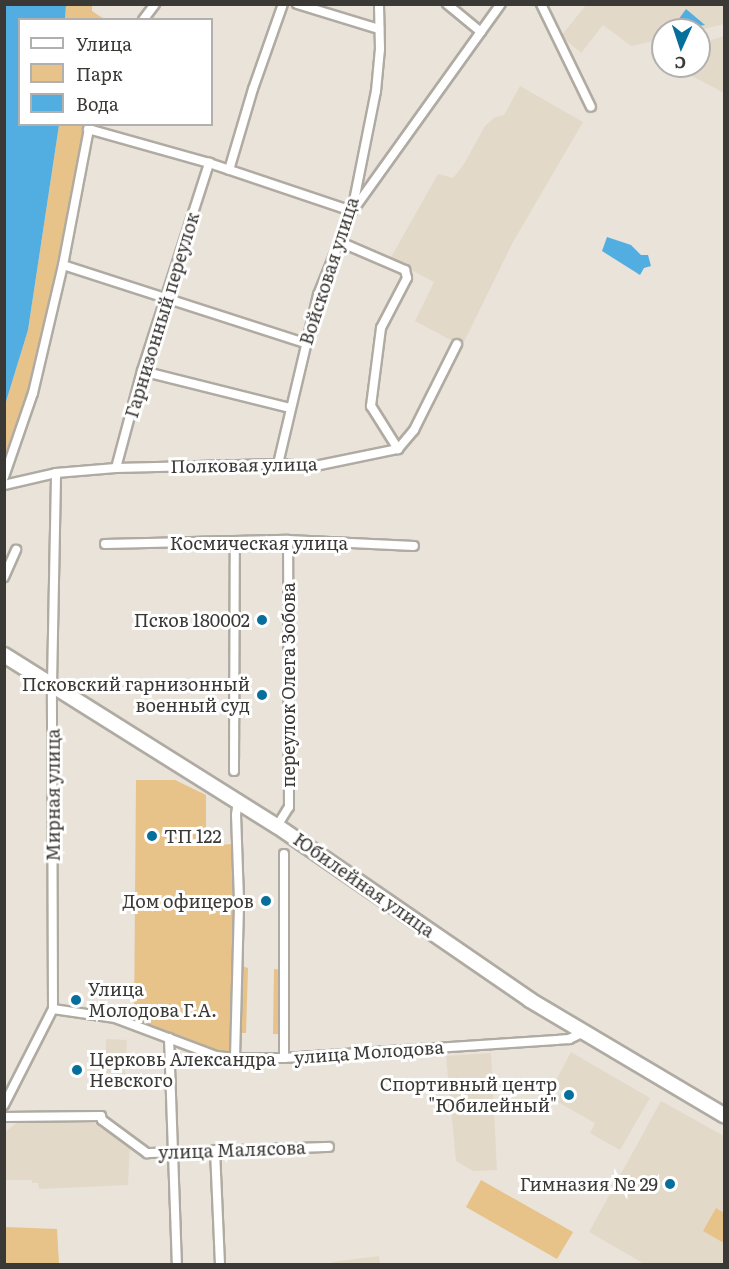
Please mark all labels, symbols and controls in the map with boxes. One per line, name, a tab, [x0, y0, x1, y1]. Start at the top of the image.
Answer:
legend	[18, 18, 213, 126]
north arrow	[651, 18, 711, 78]
text: Улица	[76, 30, 132, 57]
text: С	[674, 52, 686, 76]
text: Парк	[76, 60, 123, 87]
text: Вода	[76, 90, 119, 117]
street label: Войсковая улица	[295, 194, 363, 348]
street label: Гарнизонный переулок	[120, 210, 204, 420]
street label: Полковая улица	[170, 453, 318, 477]
street label: Космическая улица	[170, 532, 348, 554]
street label: переулок Олега Зобова	[277, 582, 299, 788]
place label: Псков 180002	[134, 609, 250, 631]
marker: Псков 180002	[255, 613, 269, 627]
place label: Псковский гарнизонный военный суд	[22, 674, 250, 716]
marker: Псковский гарнизонный военный суд	[255, 688, 269, 702]
street label: Мирная улица	[42, 728, 64, 862]
place label: ТП 122	[164, 825, 222, 847]
street label: Юбилейная улица	[289, 828, 439, 942]
marker: ТП 122	[145, 829, 159, 843]
place label: Дом офицеров	[123, 890, 254, 912]
marker: Дом офицеров	[259, 894, 273, 908]
place label: Улица Молодова Г.А.	[88, 979, 217, 1022]
marker: Улица Молодова Г.А.	[69, 993, 83, 1007]
street label: улица Молодова	[293, 1036, 445, 1068]
place label: Церковь Александра Невского	[89, 1049, 276, 1092]
marker: Церковь Александра Невского	[70, 1063, 84, 1077]
place label: Спортивный центр "Юбилейный"	[380, 1074, 557, 1116]
marker: Спортивный центр "Юбилейный"	[562, 1088, 576, 1102]
street label: улица Малясова	[158, 1137, 306, 1163]
place label: Гимназия № 29	[520, 1173, 658, 1195]
marker: Гимназия № 29	[663, 1177, 677, 1191]

